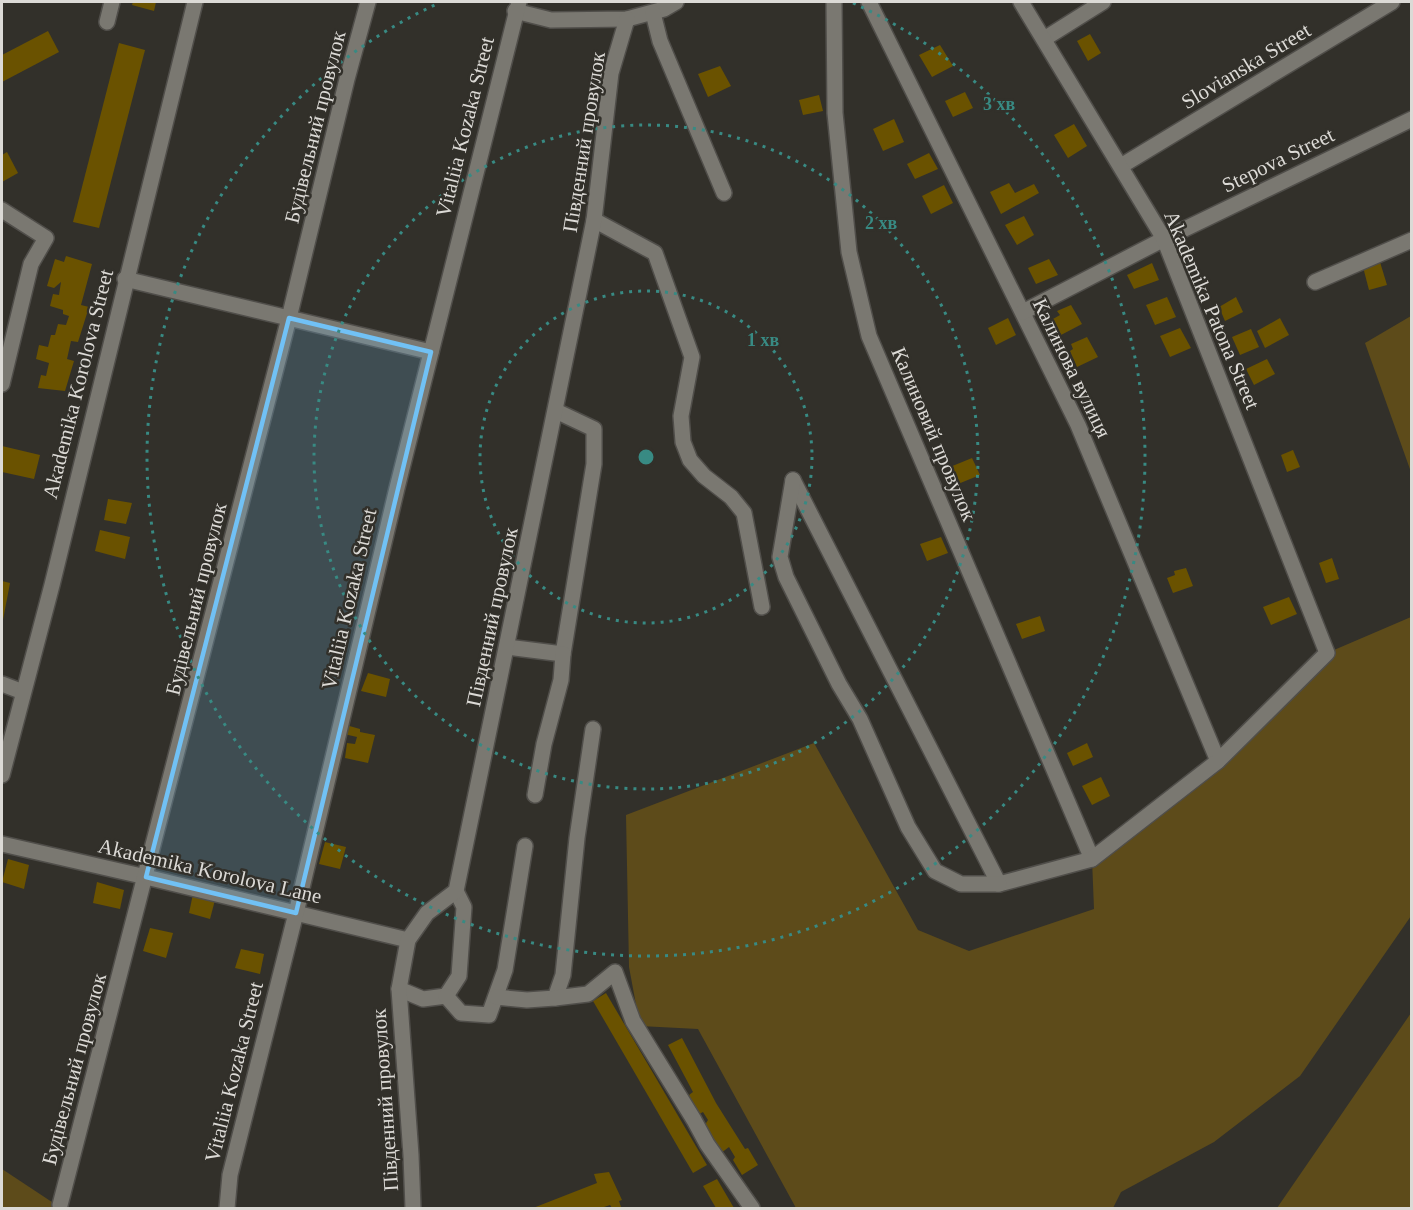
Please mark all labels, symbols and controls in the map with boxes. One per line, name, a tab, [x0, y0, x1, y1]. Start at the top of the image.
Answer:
street label: Slovianska Street	[1177, 18, 1315, 114]
street label: Будівельний провулок	[279, 27, 351, 226]
street label: Vitaliia Kozaka Street	[431, 34, 499, 220]
street label: Південний провулок	[558, 49, 610, 234]
text: 3 хв	[983, 94, 1015, 114]
street label: Stepova Street	[1218, 122, 1338, 198]
street label: Akademika Patona Street	[1159, 207, 1265, 413]
text: 2 хв	[865, 213, 897, 233]
street label: Akademika Korolova Street	[38, 267, 118, 501]
street label: Калинова вулиця	[1028, 294, 1116, 442]
text: 1 хв	[747, 330, 779, 350]
street label: Калиновий провулок	[887, 343, 982, 525]
centre of rings	[636, 447, 656, 467]
street label: Будівельний провулок	[160, 499, 232, 698]
street label: Vitaliia Kozaka Street	[316, 506, 382, 692]
street label: Південний провулок	[461, 524, 523, 709]
street label: Akademika Korolova Lane	[96, 834, 324, 908]
street label: Будівельний провулок	[37, 970, 111, 1168]
street label: Vitaliia Kozaka Street	[200, 979, 268, 1165]
street label: Південний провулок	[367, 1007, 403, 1192]

